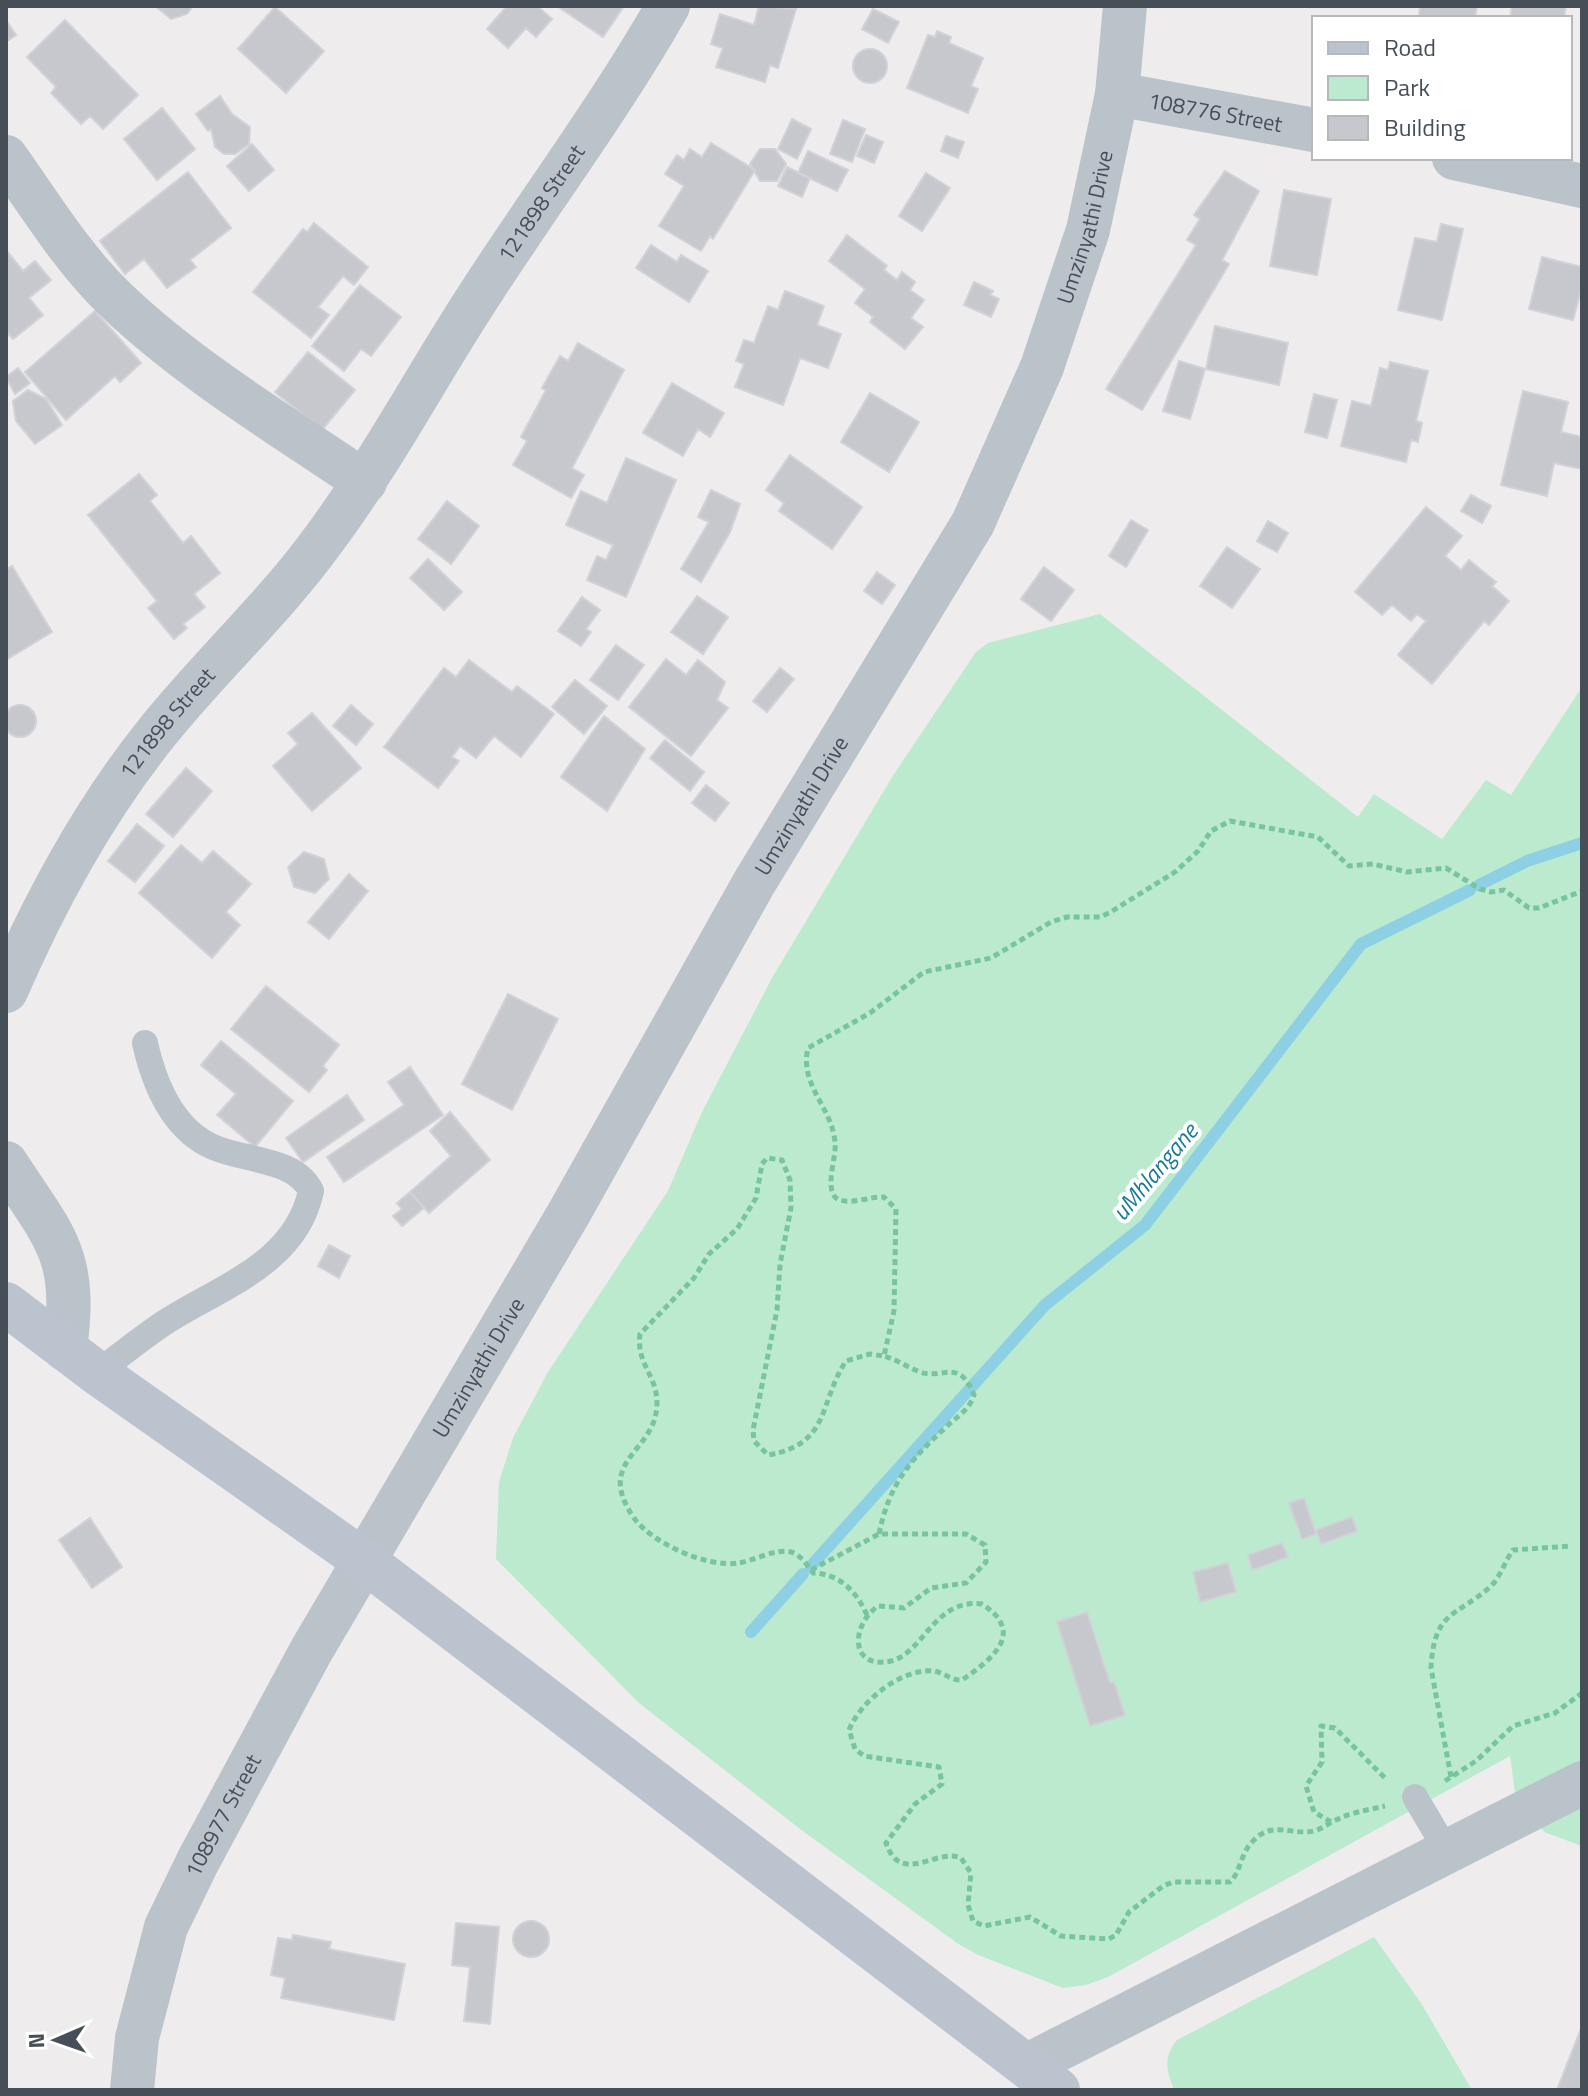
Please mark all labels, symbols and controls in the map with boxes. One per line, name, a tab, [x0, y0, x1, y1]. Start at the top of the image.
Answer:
legend	[1312, 16, 1572, 160]
text: Road	[1384, 29, 1436, 65]
text: Park	[1384, 69, 1430, 105]
street label: 108776 Street	[1146, 83, 1285, 141]
text: Building	[1384, 109, 1466, 145]
street label: 121898 Street	[489, 137, 593, 269]
street label: Umzinyathi Drive	[1047, 147, 1122, 308]
street label: 121898 Street	[111, 659, 223, 785]
street label: Umzinyathi Drive	[745, 729, 857, 882]
water label: uMhlangane	[1103, 1113, 1207, 1228]
street label: Umzinyathi Drive	[423, 1291, 533, 1444]
street label: 108977 Street	[176, 1747, 270, 1883]
north arrow	[16, 2000, 96, 2080]
text: N	[19, 2032, 53, 2049]

